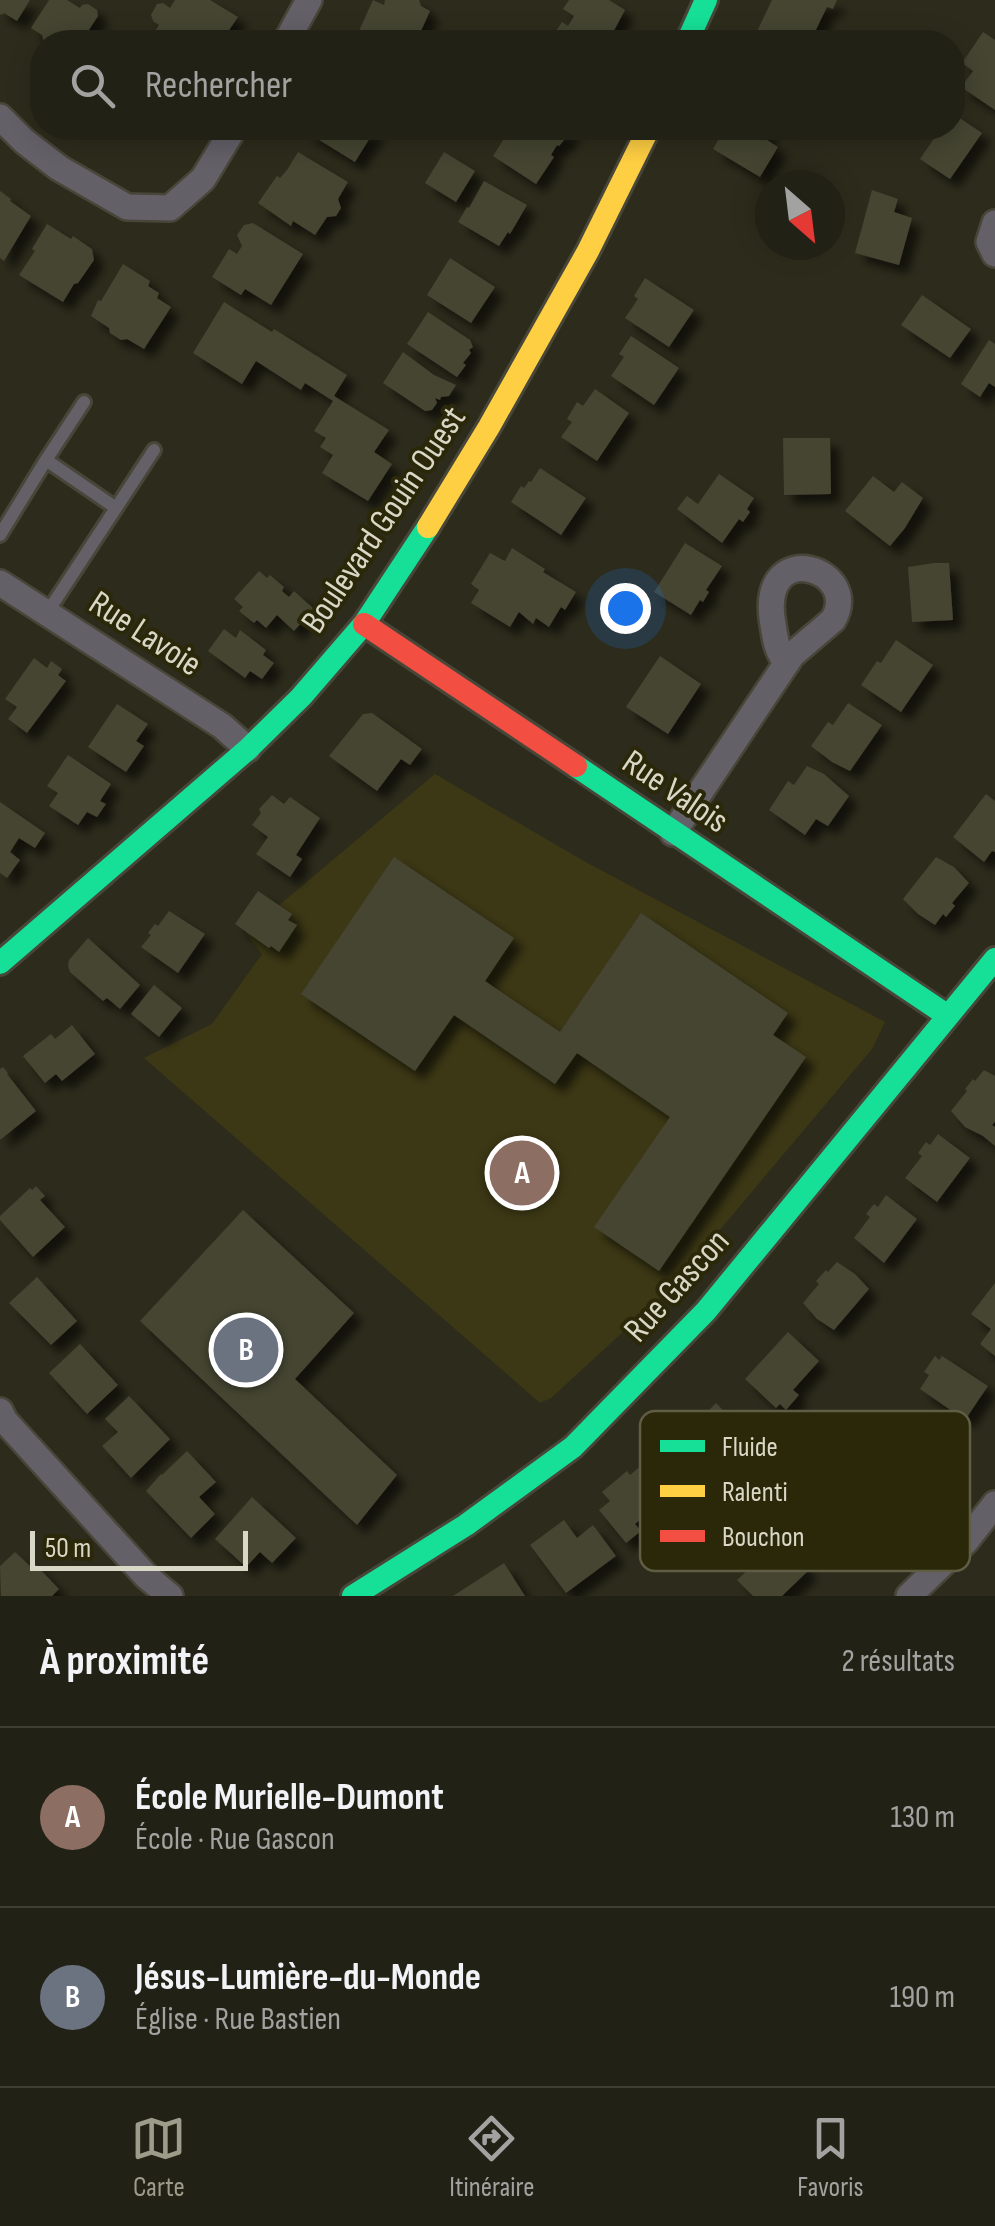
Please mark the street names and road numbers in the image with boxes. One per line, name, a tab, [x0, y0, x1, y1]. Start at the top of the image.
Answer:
street label: Boulevard Gouin Ouest	[292, 398, 476, 642]
street label: Rue Lavoie	[81, 582, 209, 686]
street label: Rue Valois	[614, 741, 736, 843]
street label: Rue Gascon	[615, 1221, 739, 1351]

